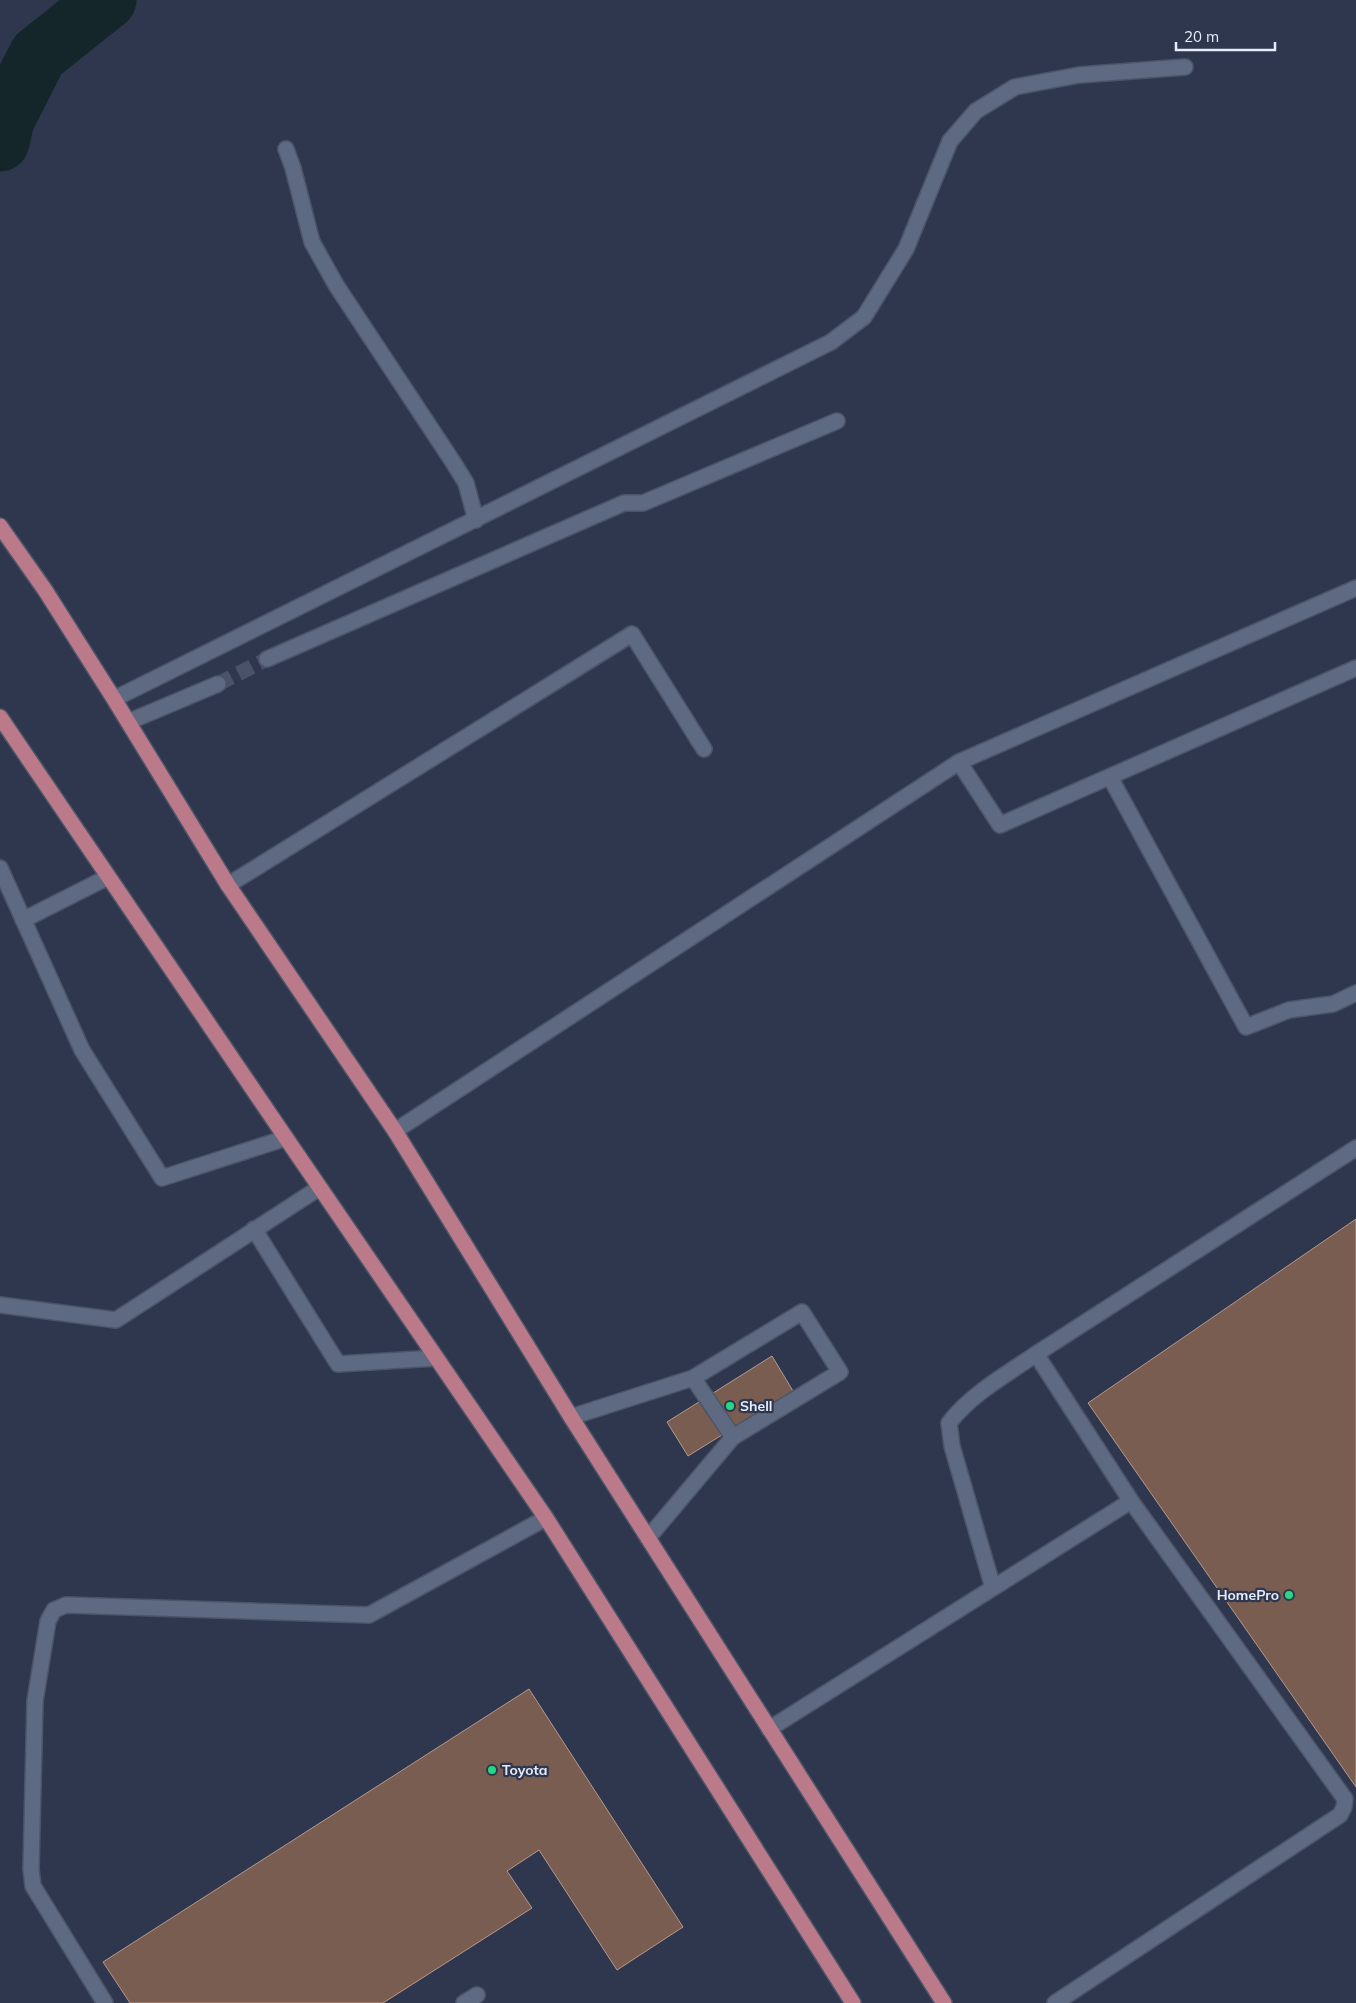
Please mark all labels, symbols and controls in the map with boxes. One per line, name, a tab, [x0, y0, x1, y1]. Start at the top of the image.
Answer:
scale bar	[1176, 20, 1275, 52]
text: 20 m	[1184, 27, 1219, 46]
place label: Shell	[740, 1397, 772, 1415]
marker: Shell	[724, 1400, 736, 1412]
place label: HomePro	[1217, 1586, 1279, 1604]
marker: HomePro	[1283, 1589, 1295, 1601]
place label: Toyota	[502, 1761, 547, 1779]
marker: Toyota	[486, 1764, 498, 1776]

